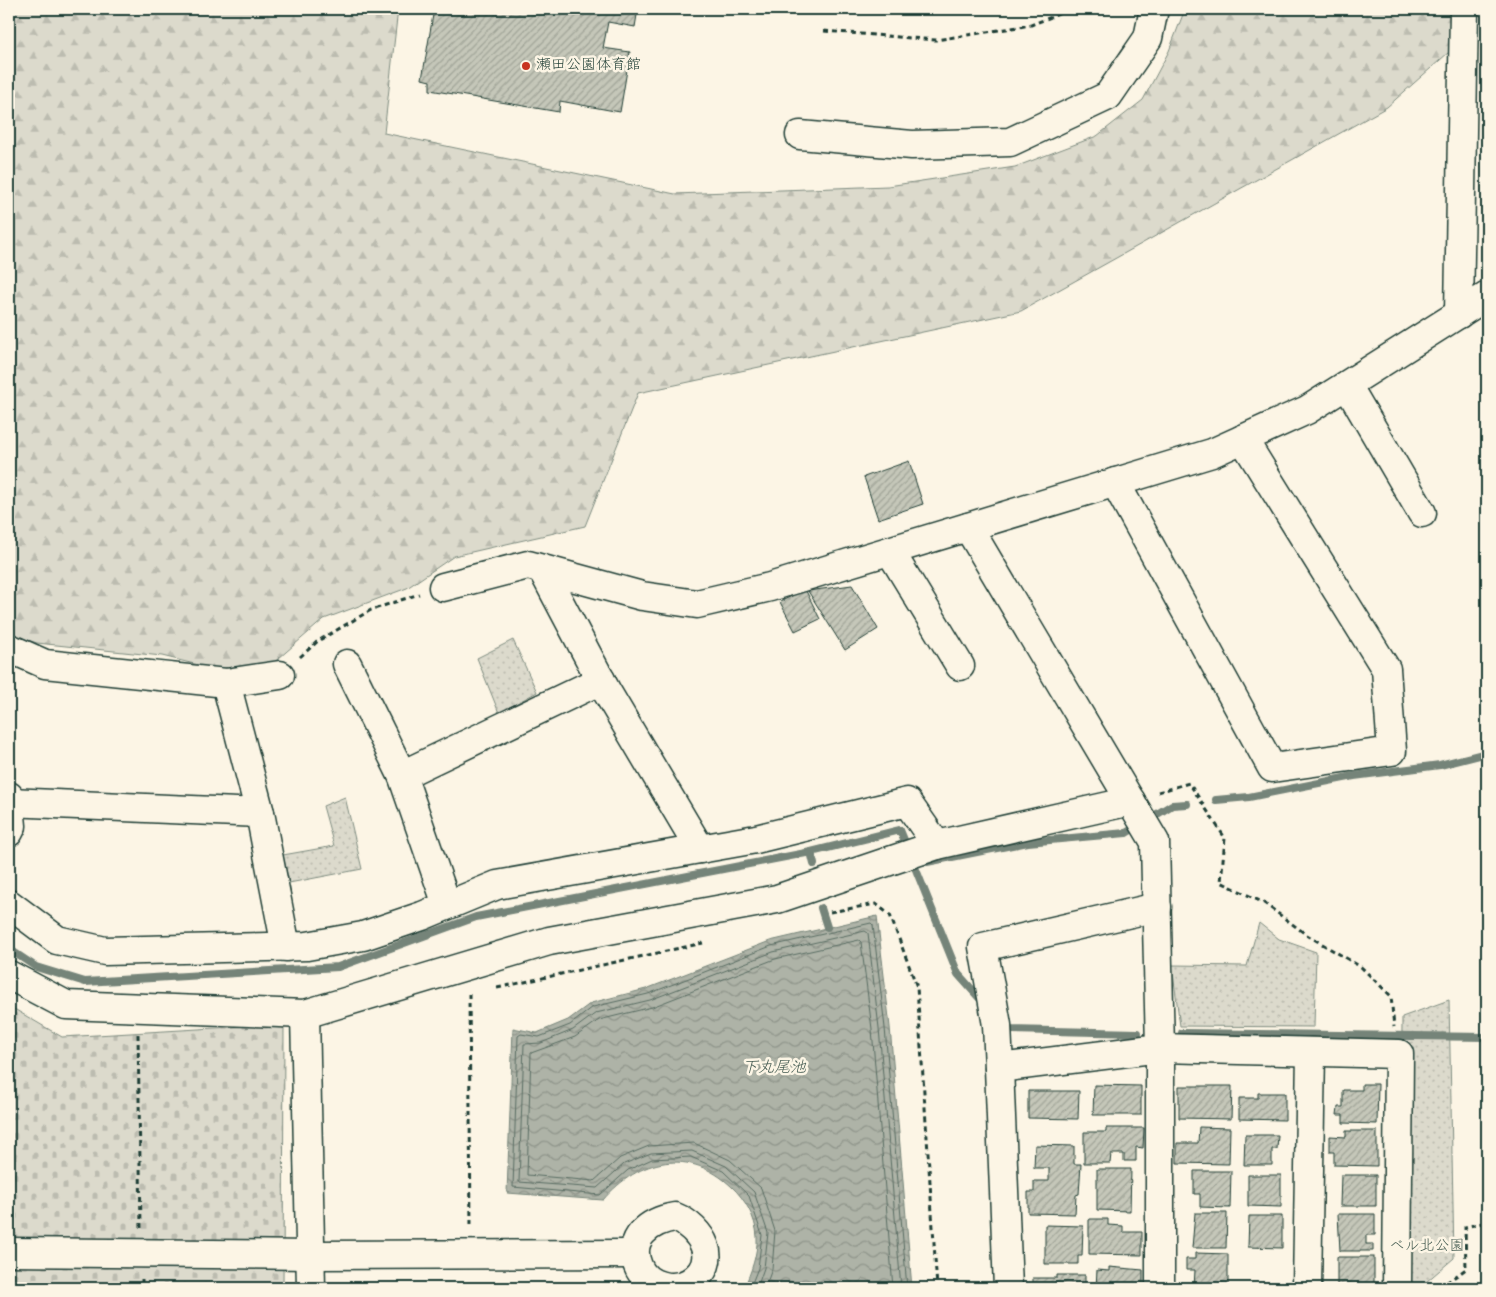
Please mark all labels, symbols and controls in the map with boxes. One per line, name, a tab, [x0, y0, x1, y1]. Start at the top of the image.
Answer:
place label: 瀬田公園体育館	[536, 55, 641, 77]
marker: 瀬田公園体育館	[520, 60, 532, 72]
water label: 下丸尾池	[742, 1057, 807, 1080]
park label: ベル北公園	[1389, 1236, 1465, 1258]

